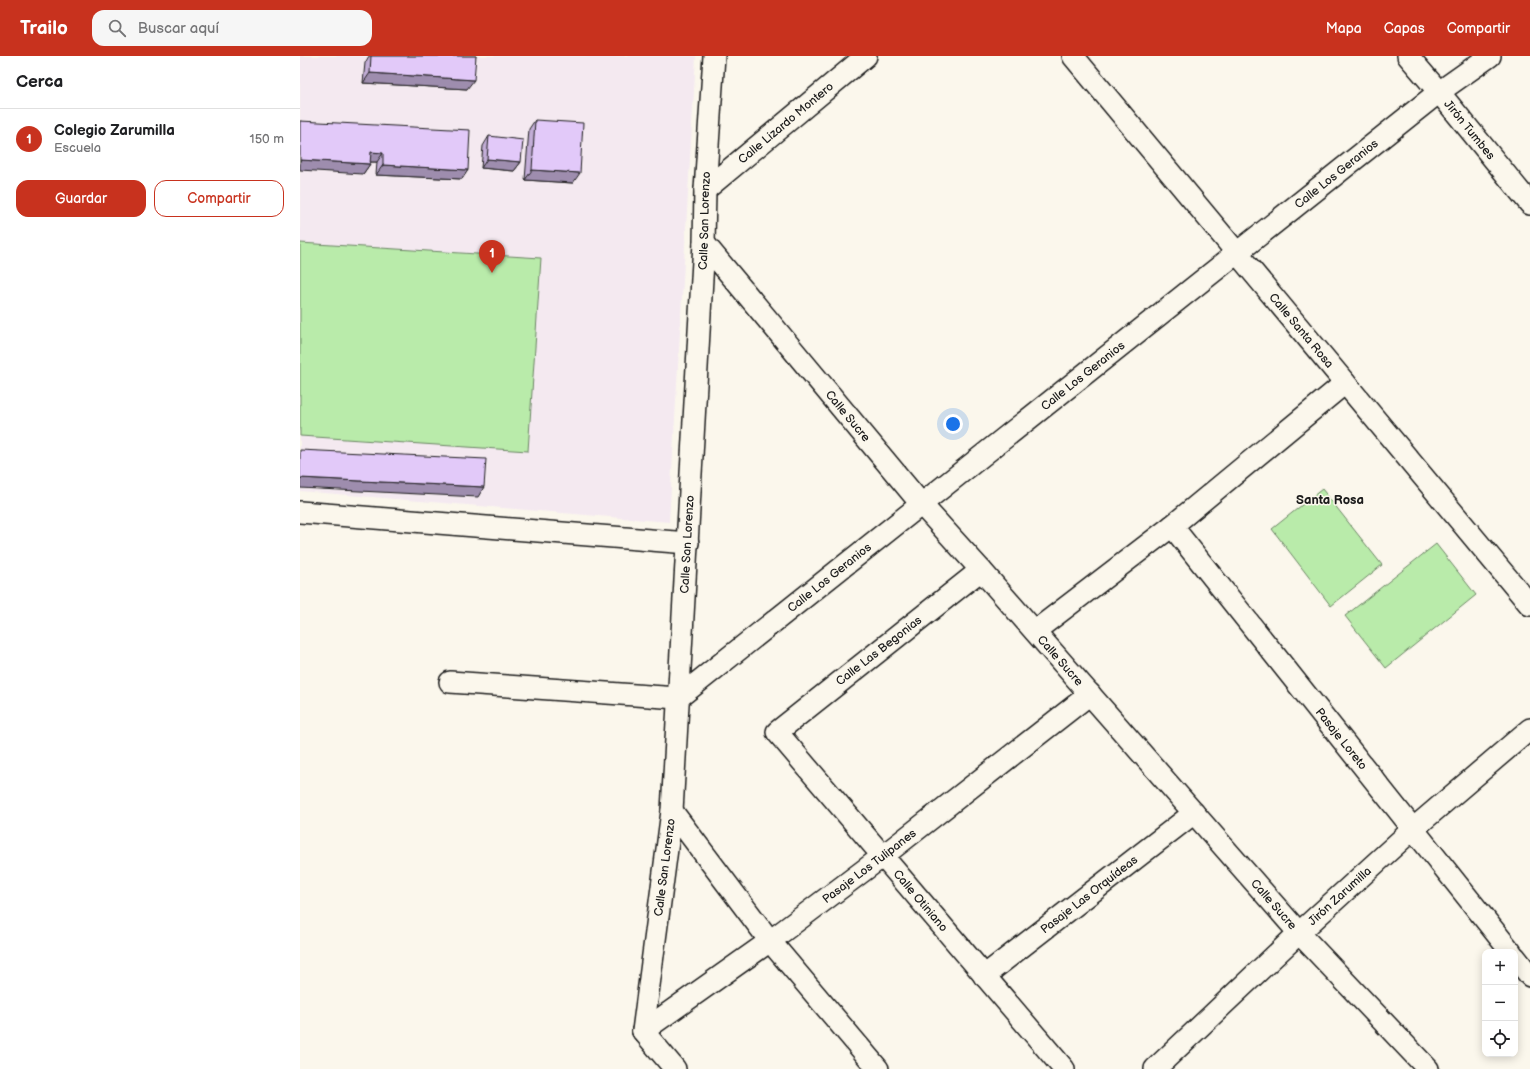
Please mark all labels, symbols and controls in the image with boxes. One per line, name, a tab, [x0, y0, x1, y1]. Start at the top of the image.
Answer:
search box	[92, 10, 372, 46]
text: Trailo	[20, 17, 68, 40]
icon: search	[106, 17, 128, 39]
text: Buscar aquí	[138, 19, 219, 38]
text: Mapa	[1326, 20, 1362, 37]
text: Capas	[1384, 20, 1425, 37]
text: Compartir	[1447, 20, 1510, 37]
text: Cerca	[16, 72, 63, 92]
street label: Calle Lizardo Montero	[735, 79, 837, 167]
street label: Jirón Tumbes	[1441, 97, 1498, 163]
text: Colegio Zarumilla	[54, 121, 175, 140]
text: 1	[26, 131, 32, 147]
text: 150 m	[250, 131, 284, 147]
street label: Calle Los Geranios	[1291, 136, 1381, 212]
text: Escuela	[54, 140, 101, 156]
street label: Calle San Lorenzo	[695, 171, 714, 271]
button: Guardar	[16, 180, 146, 217]
button: Compartir	[154, 180, 284, 217]
pin: 1	[479, 240, 505, 273]
street label: Calle Santa Rosa	[1266, 290, 1337, 371]
street label: Calle Los Geranios	[1038, 338, 1128, 414]
street label: Calle Sucre	[822, 387, 874, 445]
your location	[943, 414, 963, 434]
district label: Santa Rosa	[1296, 492, 1364, 508]
street label: Calle San Lorenzo	[677, 494, 697, 594]
street label: Calle Los Geranios	[784, 540, 874, 615]
street label: Calle Las Begonias	[833, 613, 925, 689]
street label: Calle Sucre	[1034, 632, 1087, 689]
street label: Pasaje Loreto	[1312, 705, 1371, 773]
street label: Calle San Lorenzo	[651, 817, 678, 917]
street label: Pasaje Los Tulipanes	[819, 825, 919, 907]
street label: Pasaje Las Orquídeas	[1037, 852, 1141, 937]
street label: Jirón Zarumilla	[1305, 863, 1374, 929]
street label: Calle Otiniano	[890, 867, 951, 935]
street label: Calle Sucre	[1248, 876, 1300, 933]
map controls	[1482, 949, 1518, 1057]
button: +	[1482, 949, 1518, 985]
button: −	[1482, 985, 1518, 1021]
button: locate	[1482, 1021, 1518, 1057]

